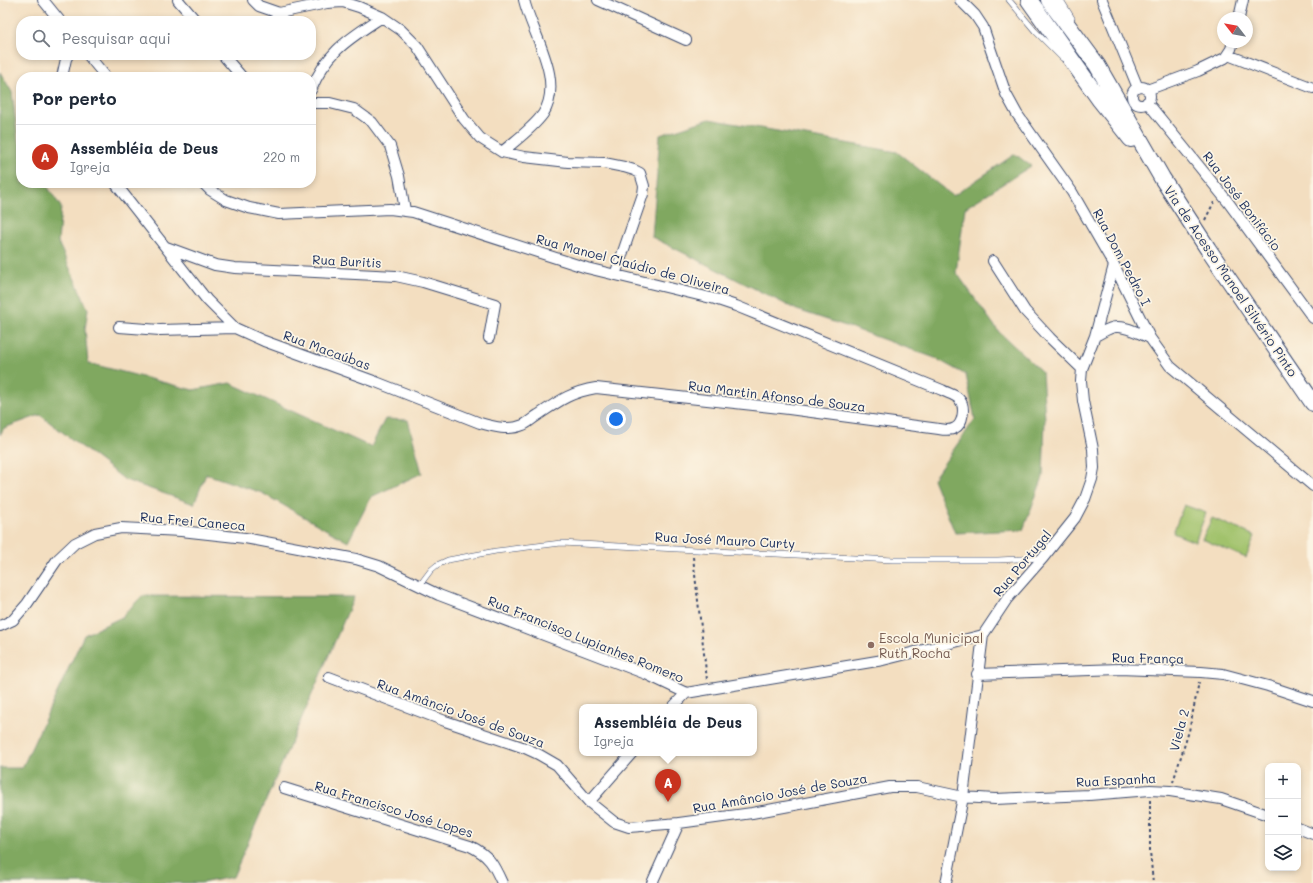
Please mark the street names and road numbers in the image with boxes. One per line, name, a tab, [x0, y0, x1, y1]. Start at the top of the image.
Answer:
street label: Rua José Bonifácio	[1199, 148, 1285, 254]
street label: Via de Acesso Manoel Silvério Pinto	[1161, 182, 1302, 380]
street label: Rua Dom Pedro I	[1090, 205, 1155, 308]
street label: Rua Manoel Claúdio de Oliveira	[534, 229, 732, 298]
street label: Rua Buritis	[312, 250, 382, 271]
street label: Rua Macaúbas	[281, 326, 373, 373]
street label: Rua Martin Afonso de Souza	[687, 376, 867, 415]
street label: Rua Frei Caneca	[139, 507, 247, 534]
street label: Rua Portugal	[989, 526, 1054, 599]
street label: Rua José Mauro Curty	[654, 527, 796, 552]
street label: Rua Francisco Lupianhes Romero	[486, 591, 687, 686]
street label: Rua França	[1112, 648, 1184, 667]
street label: Rua Amâncio José de Souza	[375, 674, 547, 751]
street label: Viela 2	[1165, 707, 1192, 753]
street label: Rua Amâncio José de Souza	[691, 769, 869, 816]
street label: Rua Espanha	[1075, 769, 1156, 790]
street label: Rua Francisco José Lopes	[313, 776, 475, 841]

